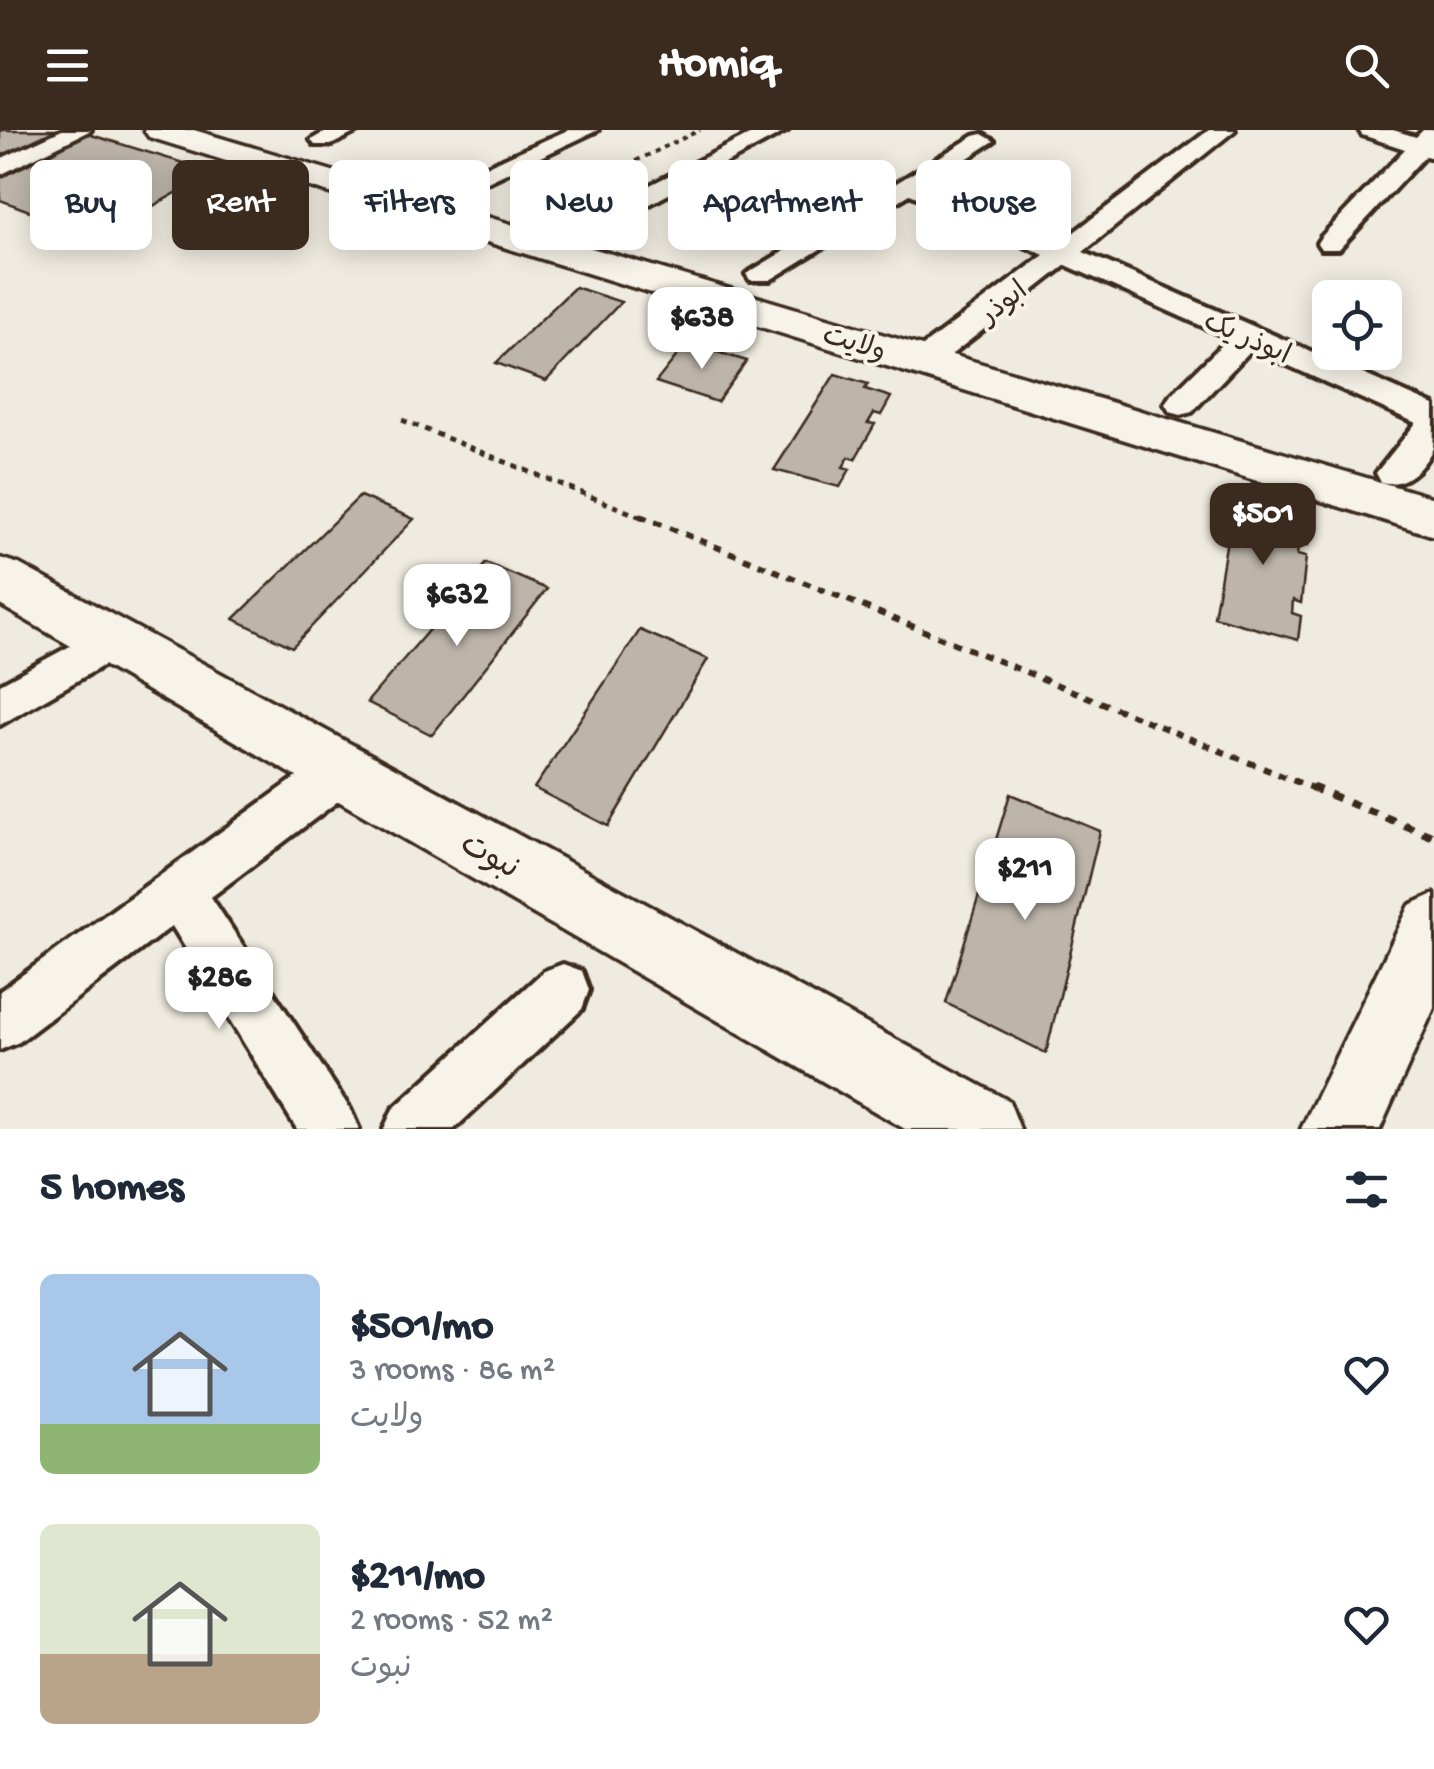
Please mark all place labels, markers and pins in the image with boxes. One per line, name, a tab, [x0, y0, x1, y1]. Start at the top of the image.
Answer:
pin: $638	[643, 287, 761, 372]
pin: $501	[1204, 483, 1322, 568]
pin: $632	[398, 564, 516, 649]
pin: $211	[966, 838, 1084, 923]
pin: $286	[160, 947, 278, 1032]

